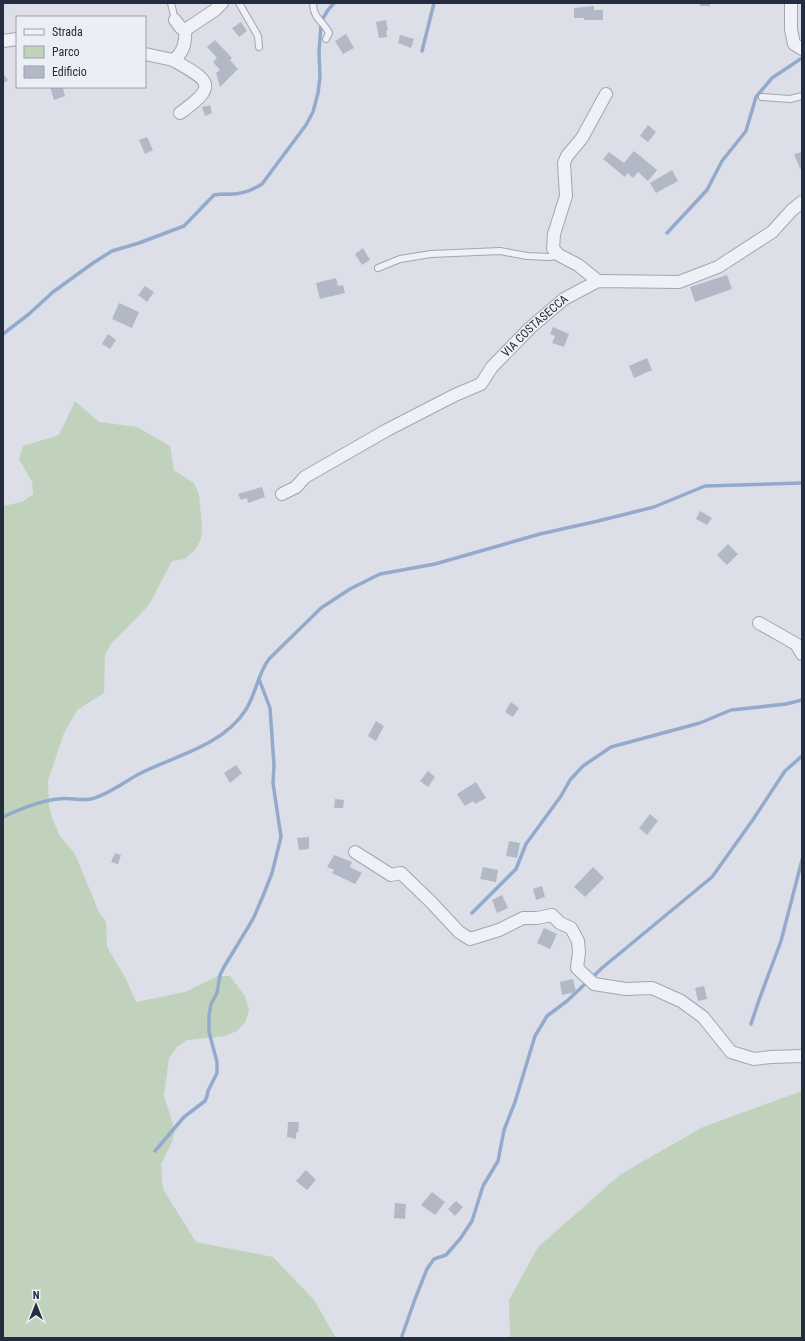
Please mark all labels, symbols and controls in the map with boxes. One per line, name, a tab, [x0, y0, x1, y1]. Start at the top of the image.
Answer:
legend	[16, 16, 146, 88]
text: Strada	[52, 25, 83, 39]
text: Parco	[52, 45, 79, 59]
text: Edificio	[52, 65, 87, 79]
street label: VIA COSTASECCA	[499, 292, 571, 360]
north arrow	[16, 1285, 56, 1325]
text: N	[33, 1289, 40, 1302]

